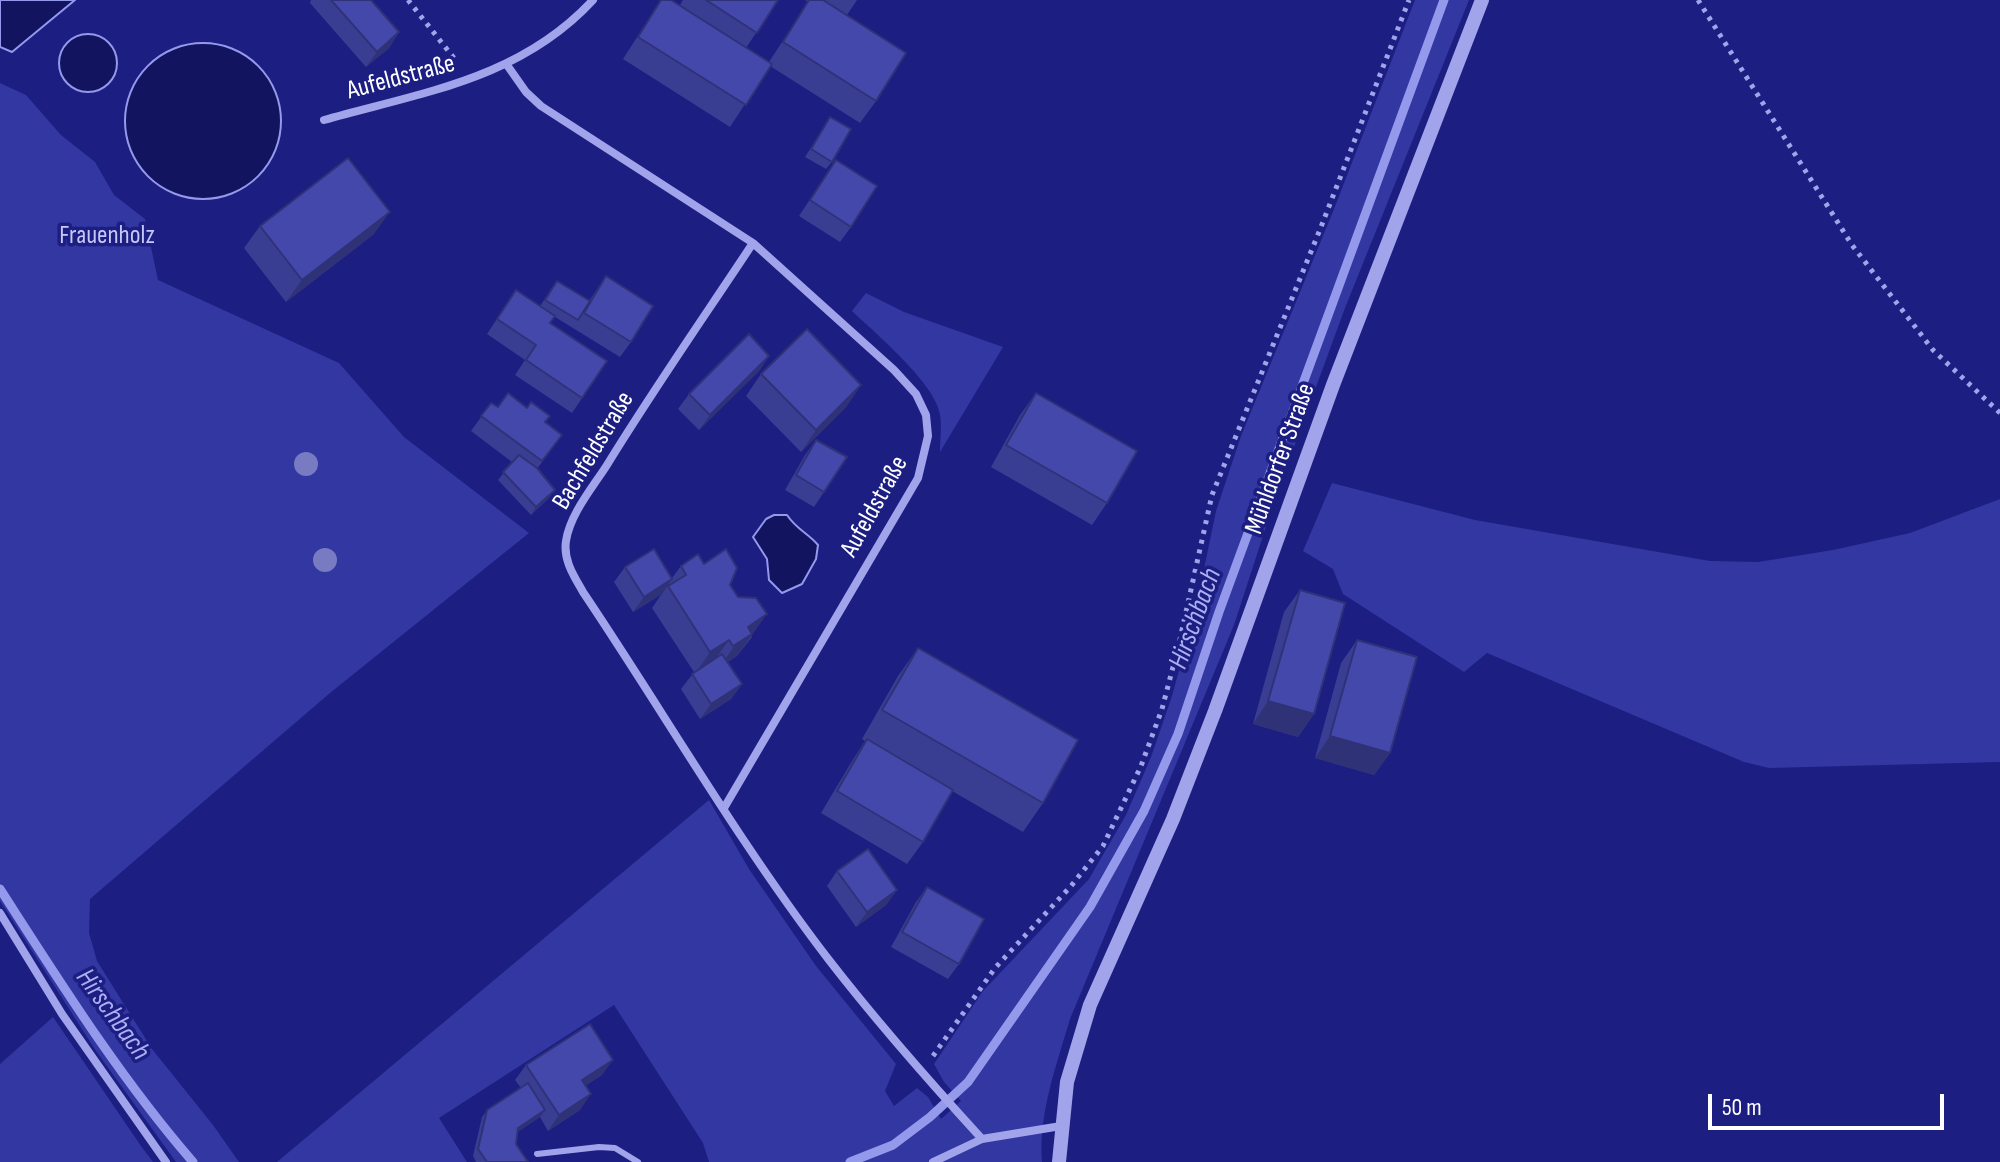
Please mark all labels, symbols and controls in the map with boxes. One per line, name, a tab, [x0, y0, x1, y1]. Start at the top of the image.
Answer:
street label: Aufeldstraße	[343, 49, 459, 107]
park label: Frauenholz	[59, 220, 155, 252]
street label: Mühldorfer Straße	[1239, 379, 1323, 539]
street label: Bachfeldstraße	[547, 386, 641, 516]
street label: Aufeldstraße	[835, 451, 915, 563]
water label: Hirschbach	[1162, 564, 1230, 674]
water label: Hirschbach	[68, 963, 156, 1067]
scale bar	[1712, 1078, 1948, 1128]
text: 50 m	[1722, 1093, 1762, 1122]

